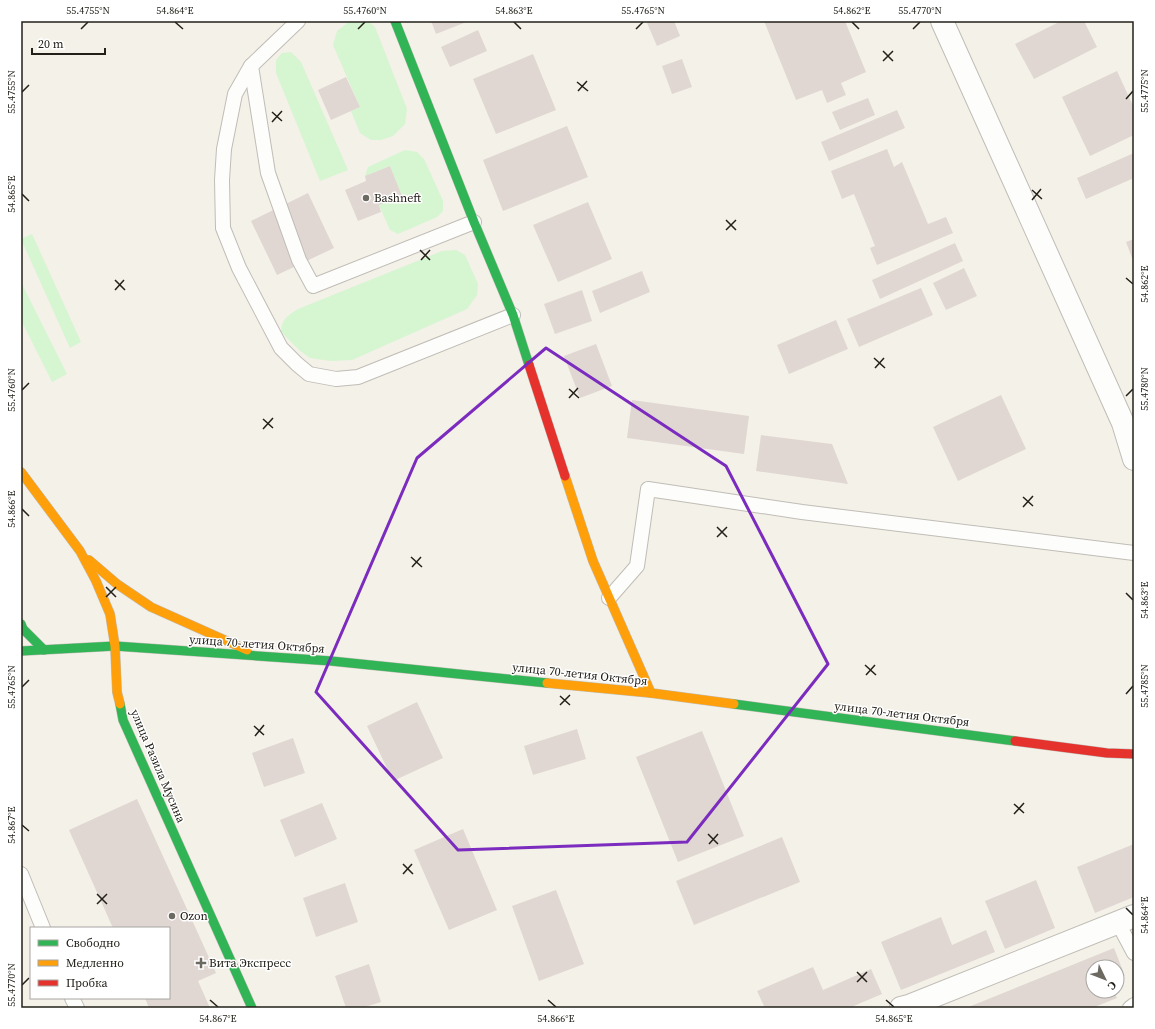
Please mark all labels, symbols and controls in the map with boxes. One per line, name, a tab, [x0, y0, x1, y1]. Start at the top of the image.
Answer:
text: 55.4755°N	[66, 4, 110, 17]
text: 54.864°E	[156, 4, 194, 17]
text: 55.4760°N	[343, 4, 387, 17]
text: 54.863°E	[495, 4, 533, 17]
text: 55.4765°N	[621, 4, 665, 17]
text: 54.862°E	[833, 4, 871, 17]
text: 55.4770°N	[898, 4, 942, 17]
scale bar	[32, 30, 105, 56]
text: 20 m	[38, 36, 64, 52]
text: 55.4775°N	[1138, 69, 1151, 113]
text: 55.4755°N	[5, 70, 18, 114]
text: 54.865°E	[5, 175, 18, 213]
place label: Bashneft	[374, 190, 421, 206]
marker: Bashneft	[361, 193, 371, 203]
text: 54.862°E	[1138, 265, 1151, 303]
text: 55.4780°N	[1138, 367, 1151, 411]
text: 55.4760°N	[5, 368, 18, 412]
text: 54.866°E	[5, 490, 18, 528]
text: 54.863°E	[1138, 581, 1151, 619]
street label: улица 70-летия Октября	[189, 631, 325, 657]
street label: улица 70-летия Октября	[512, 659, 648, 689]
text: 55.4785°N	[1138, 664, 1151, 708]
text: 55.4765°N	[5, 665, 18, 709]
street label: улица 70-летия Октября	[834, 698, 970, 730]
street label: улица Разила Мусина	[127, 707, 190, 826]
text: 54.867°E	[5, 806, 18, 844]
text: 54.864°E	[1138, 896, 1151, 934]
place label: Ozon	[180, 908, 208, 924]
marker: Ozon	[167, 911, 177, 921]
legend	[30, 927, 170, 999]
text: Свободно	[66, 935, 121, 951]
text: Медленно	[66, 955, 124, 971]
place label: Вита Экспресс	[209, 955, 291, 971]
marker: Вита Экспресс	[196, 958, 206, 968]
north arrow	[1085, 959, 1125, 999]
text: 55.4770°N	[5, 963, 18, 1007]
text: Пробка	[66, 975, 109, 991]
text: С	[1104, 978, 1120, 993]
text: 54.867°E	[199, 1012, 237, 1025]
text: 54.866°E	[537, 1012, 575, 1025]
text: 54.865°E	[875, 1012, 913, 1025]

